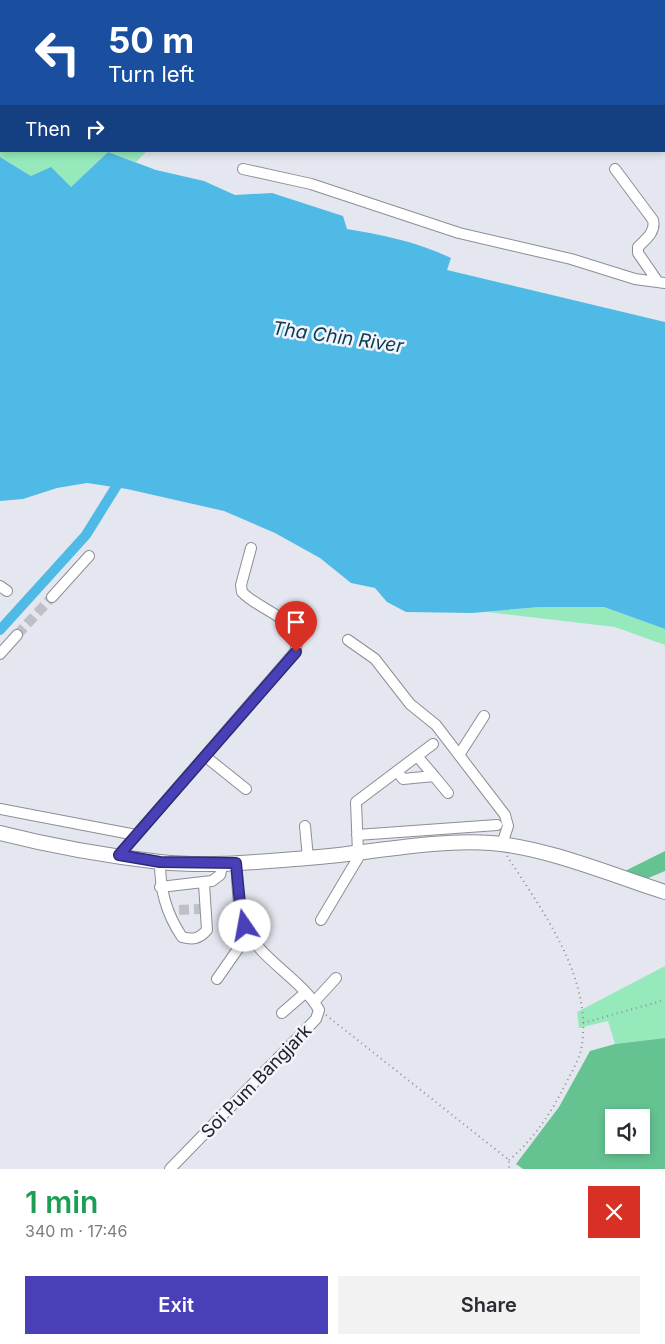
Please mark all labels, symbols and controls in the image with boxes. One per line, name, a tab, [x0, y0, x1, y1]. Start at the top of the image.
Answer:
text: 50 m	[108, 19, 194, 61]
icon: left	[25, 20, 90, 85]
text: Turn left	[108, 61, 194, 87]
icon: right	[81, 115, 109, 143]
text: Then	[25, 118, 71, 141]
water label: Tha Chin River	[271, 316, 406, 358]
pin	[275, 601, 317, 652]
icon: arrive	[282, 608, 310, 636]
position arrow	[218, 899, 270, 951]
street label: Soi Pum Bangjark	[196, 1020, 316, 1142]
map controls	[605, 1109, 650, 1154]
button: sound	[605, 1109, 650, 1154]
text: 1 min	[25, 1184, 98, 1220]
button: close	[588, 1186, 640, 1238]
text: 340 m · 17:46	[25, 1221, 127, 1241]
button: Exit	[25, 1276, 328, 1334]
button: Share	[338, 1276, 640, 1334]

